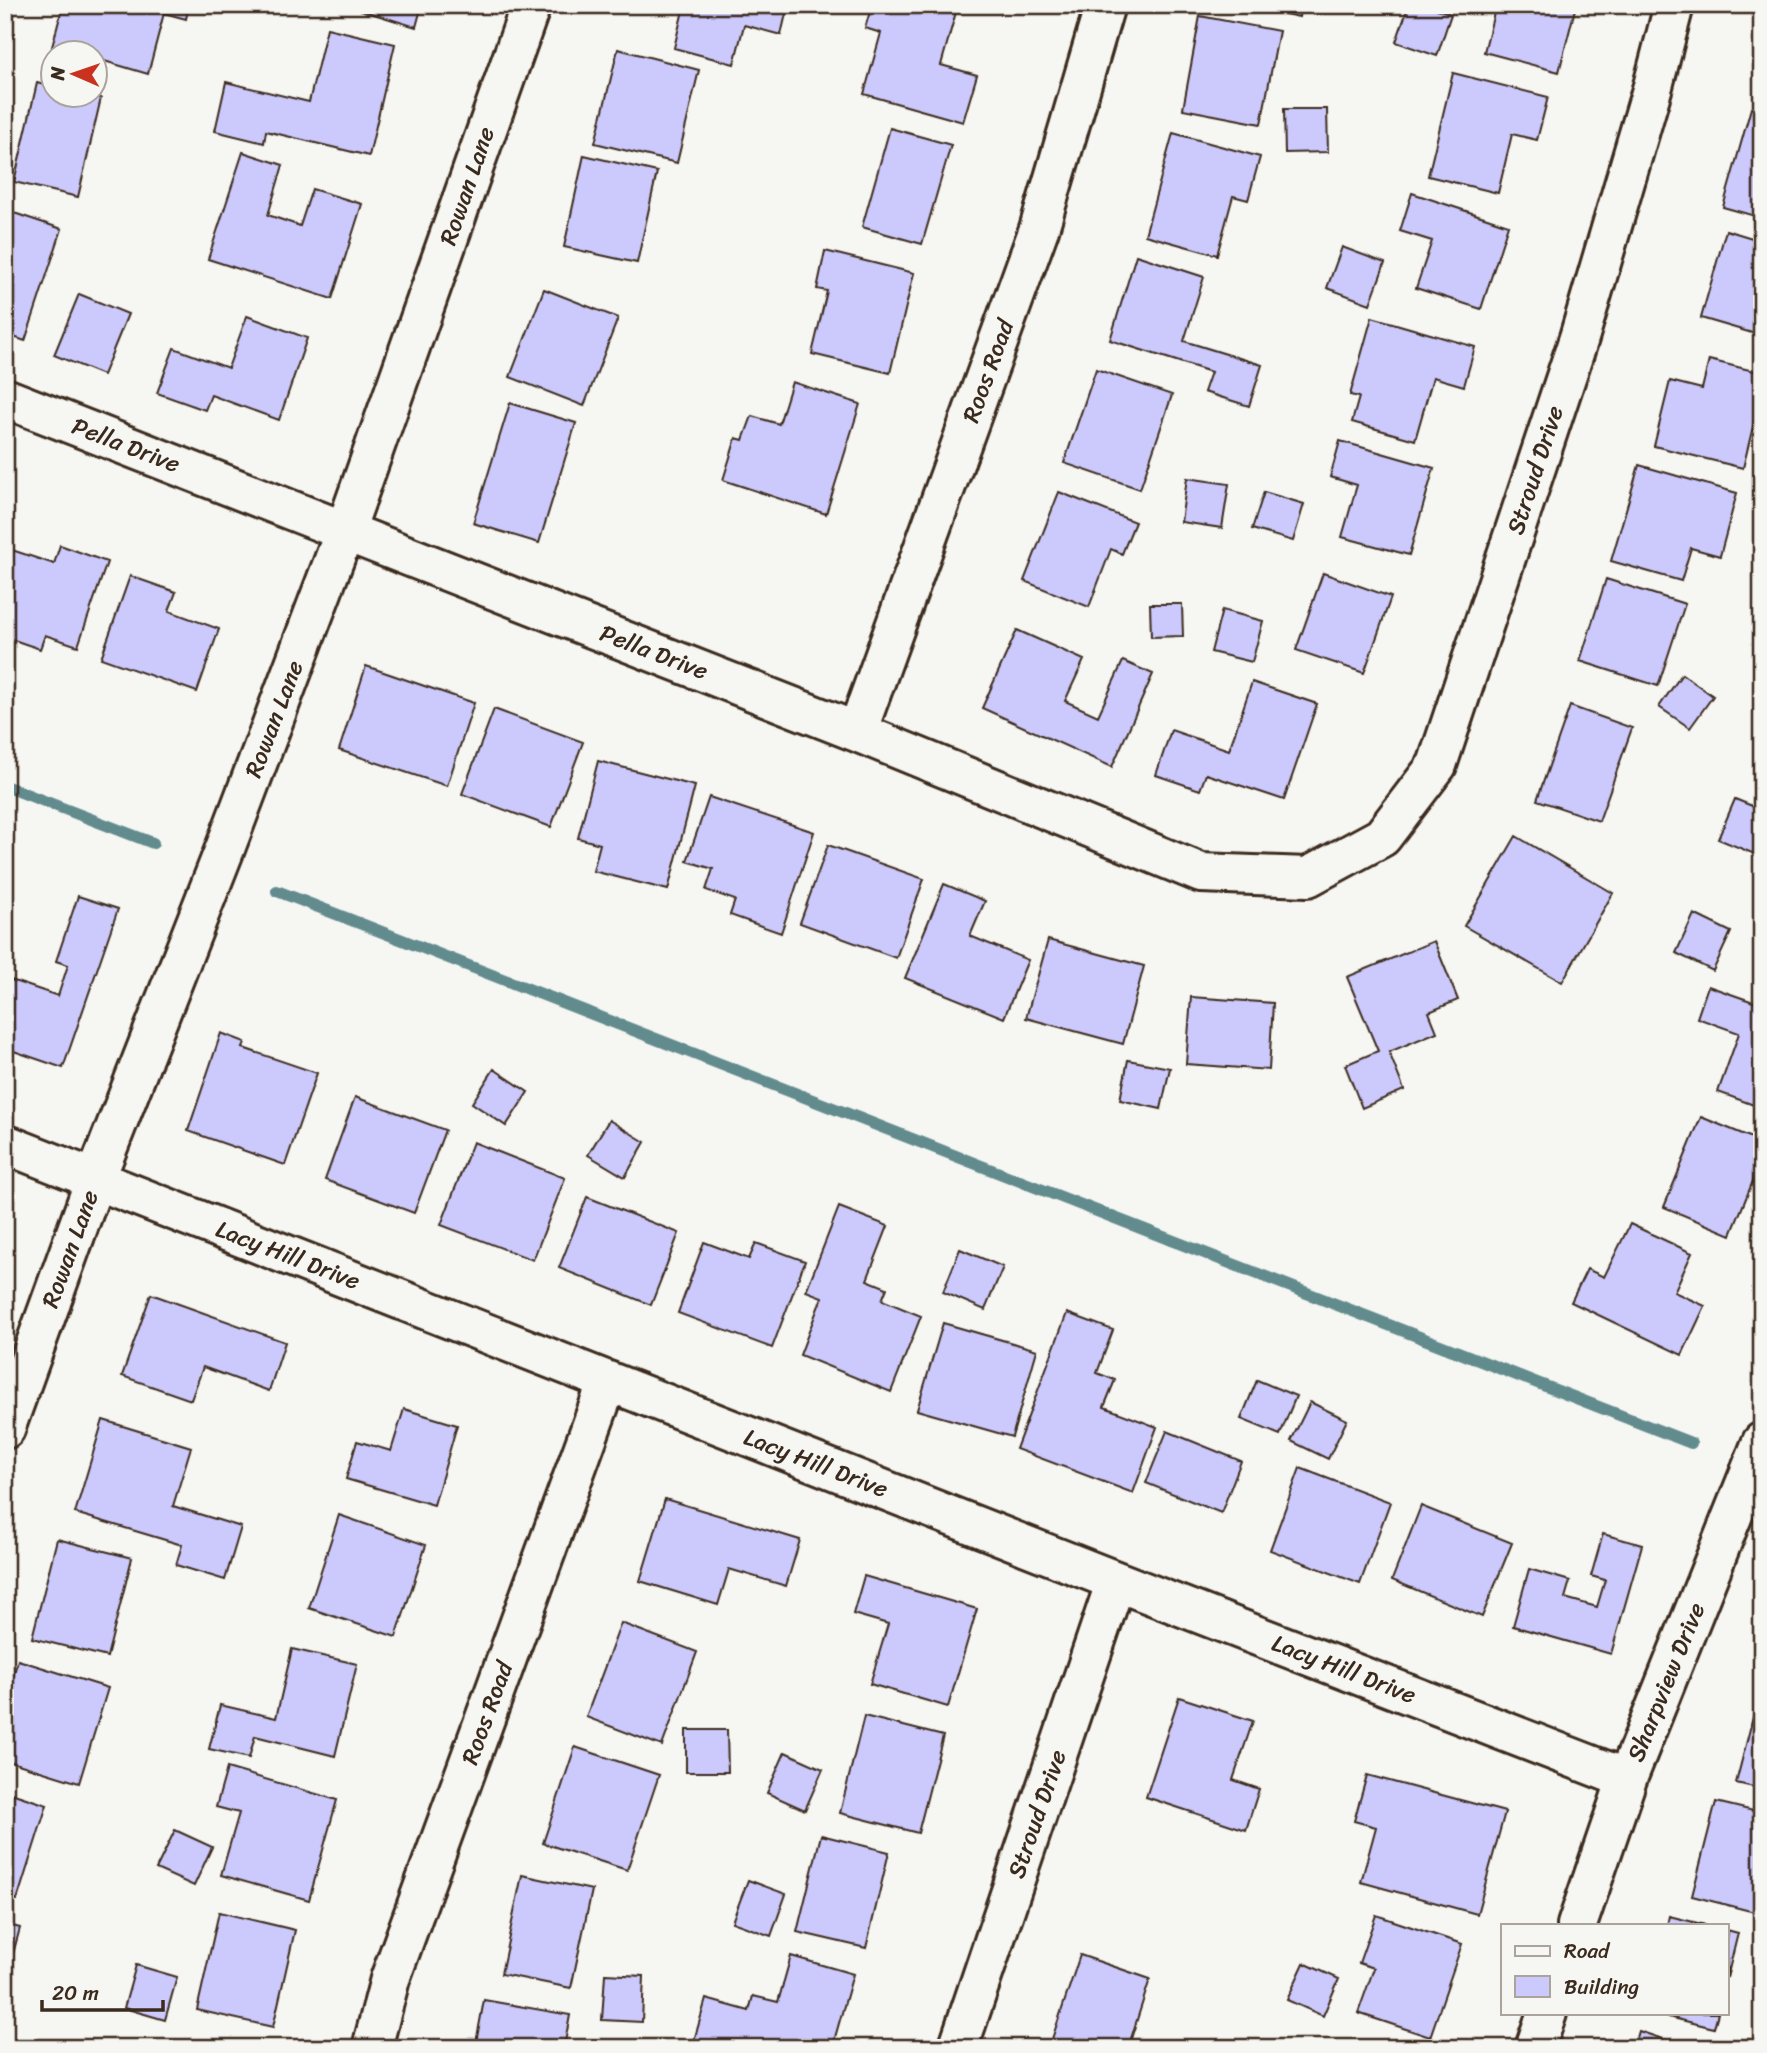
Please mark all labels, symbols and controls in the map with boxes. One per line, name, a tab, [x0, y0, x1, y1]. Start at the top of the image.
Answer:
north arrow	[38, 38, 108, 108]
text: N	[41, 65, 74, 82]
street label: Rowan Lane	[427, 121, 507, 251]
street label: Roos Road	[950, 312, 1027, 429]
street label: Stroud Drive	[1494, 400, 1576, 540]
street label: Pella Drive	[66, 405, 186, 485]
street label: Pella Drive	[594, 612, 714, 692]
street label: Rowan Lane	[232, 654, 316, 784]
street label: Rowan Lane	[29, 1184, 111, 1314]
street label: Lacy Hill Drive	[210, 1208, 366, 1302]
street label: Lacy Hill Drive	[738, 1416, 894, 1510]
street label: Sharpview Drive	[1615, 1596, 1717, 1768]
street label: Lacy Hill Drive	[1266, 1622, 1422, 1716]
street label: Roos Road	[449, 1654, 526, 1771]
street label: Stroud Drive	[995, 1744, 1079, 1884]
legend	[1501, 1924, 1728, 2014]
text: Road	[1564, 1932, 1611, 1970]
text: Building	[1564, 1968, 1640, 2006]
scale bar	[42, 1969, 163, 2013]
text: 20 m	[52, 1974, 99, 2012]

